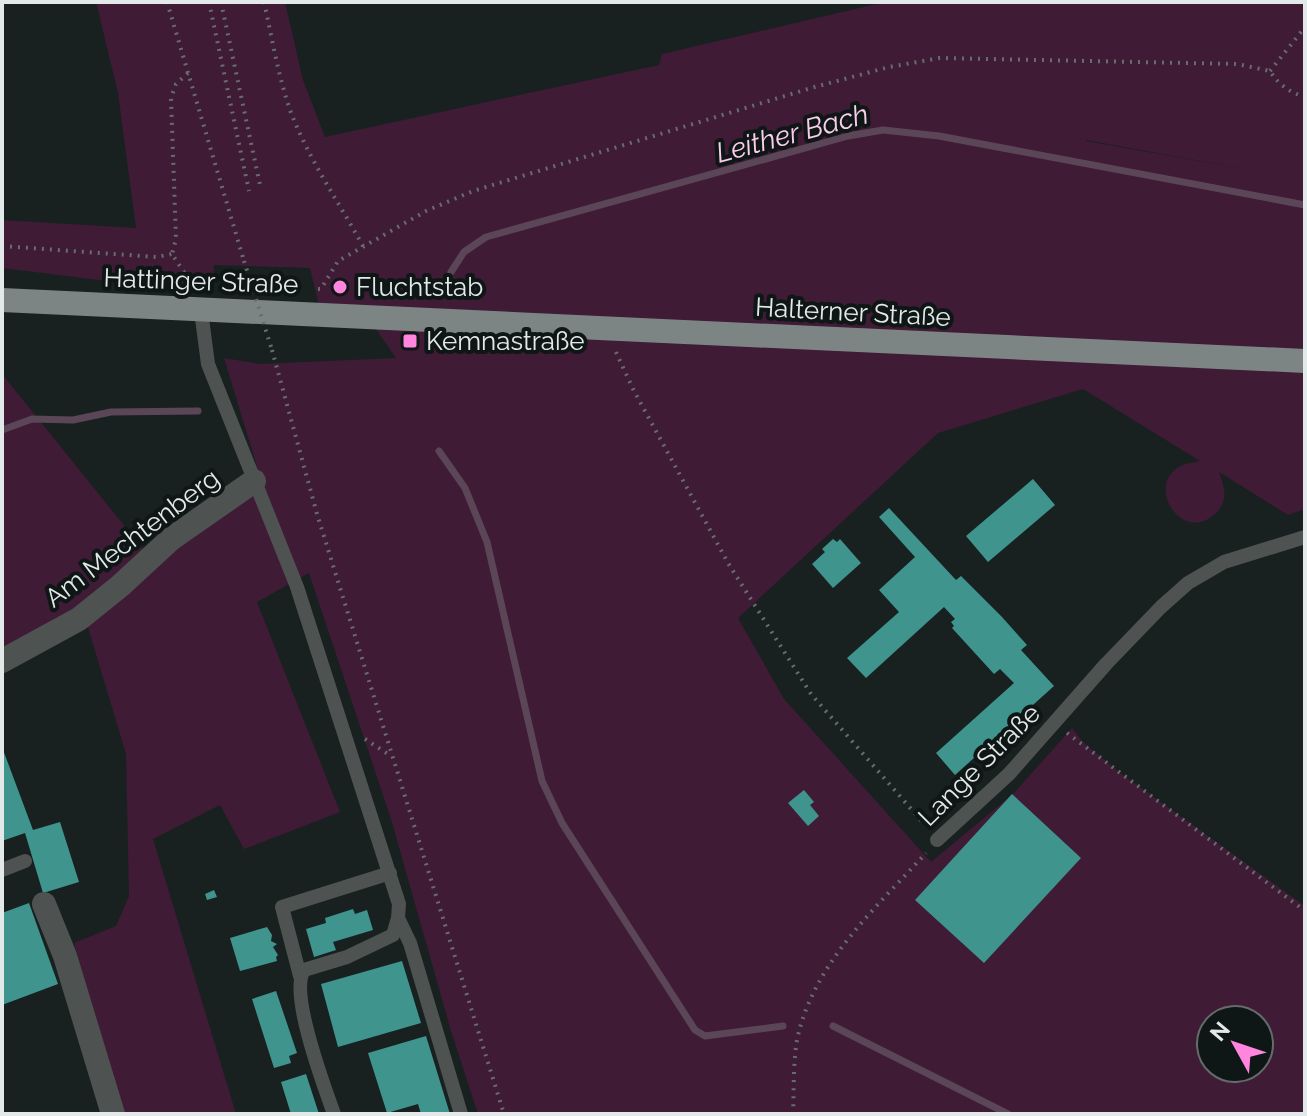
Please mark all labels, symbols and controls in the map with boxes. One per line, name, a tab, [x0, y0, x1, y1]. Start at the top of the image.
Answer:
water label: Leither Bach	[712, 97, 872, 170]
street label: Hattinger Straße	[103, 263, 299, 299]
place label: Fluchtstab	[356, 272, 483, 302]
marker: Fluchtstab	[331, 278, 349, 296]
street label: Halterner Straße	[754, 292, 952, 332]
place label: Kemnastraße	[426, 326, 585, 356]
marker: Kemnastraße	[401, 332, 419, 350]
street label: Am Mechtenberg	[39, 463, 225, 613]
street label: Lange Straße	[912, 698, 1046, 832]
north arrow	[1195, 1004, 1275, 1084]
text: N	[1204, 1016, 1235, 1046]

